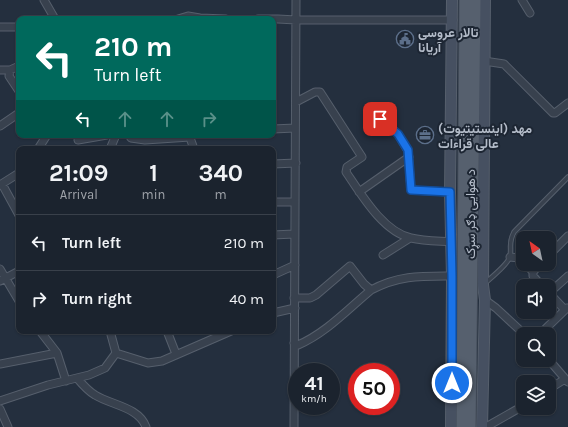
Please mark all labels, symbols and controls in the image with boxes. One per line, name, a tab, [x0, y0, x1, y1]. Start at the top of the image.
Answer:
place label: تالار عروسی آریانا	[418, 25, 479, 56]
public building icon: تالار عروسی آریانا	[395, 29, 415, 49]
text: 210 m	[94, 30, 172, 63]
icon: left	[28, 32, 80, 84]
text: Turn left	[94, 64, 162, 86]
pin	[363, 102, 397, 136]
icon: left	[72, 108, 94, 130]
icon: ahead	[114, 108, 136, 130]
icon: ahead	[156, 108, 178, 130]
icon: right	[198, 108, 220, 130]
icon: arrive	[369, 108, 391, 130]
place label: مهد (اینستیتیوت) عالی قراءات	[438, 121, 532, 152]
office icon: مهد (اینستیتیوت) عالی قراءات	[415, 125, 435, 145]
text: 21:09	[49, 159, 108, 187]
text: 1	[149, 159, 158, 187]
text: 340	[199, 159, 243, 187]
street label: د هوایی ډګر سړک	[463, 169, 480, 259]
text: Arrival	[60, 187, 98, 202]
text: min	[142, 187, 165, 202]
text: m	[215, 187, 227, 202]
north arrow	[516, 231, 556, 271]
map controls	[516, 231, 556, 415]
icon: left	[28, 232, 50, 254]
text: Turn left	[62, 234, 121, 252]
text: 210 m	[224, 234, 264, 252]
button: sound	[516, 279, 556, 319]
icon: right	[28, 288, 50, 310]
text: Turn right	[62, 290, 132, 308]
text: 40 m	[229, 290, 264, 308]
button: search	[516, 327, 556, 367]
position arrow	[431, 362, 473, 404]
speed limit sign: 50	[348, 363, 400, 415]
text: 41	[304, 372, 324, 395]
button: layers	[516, 375, 556, 415]
text: km/h	[301, 393, 327, 405]

